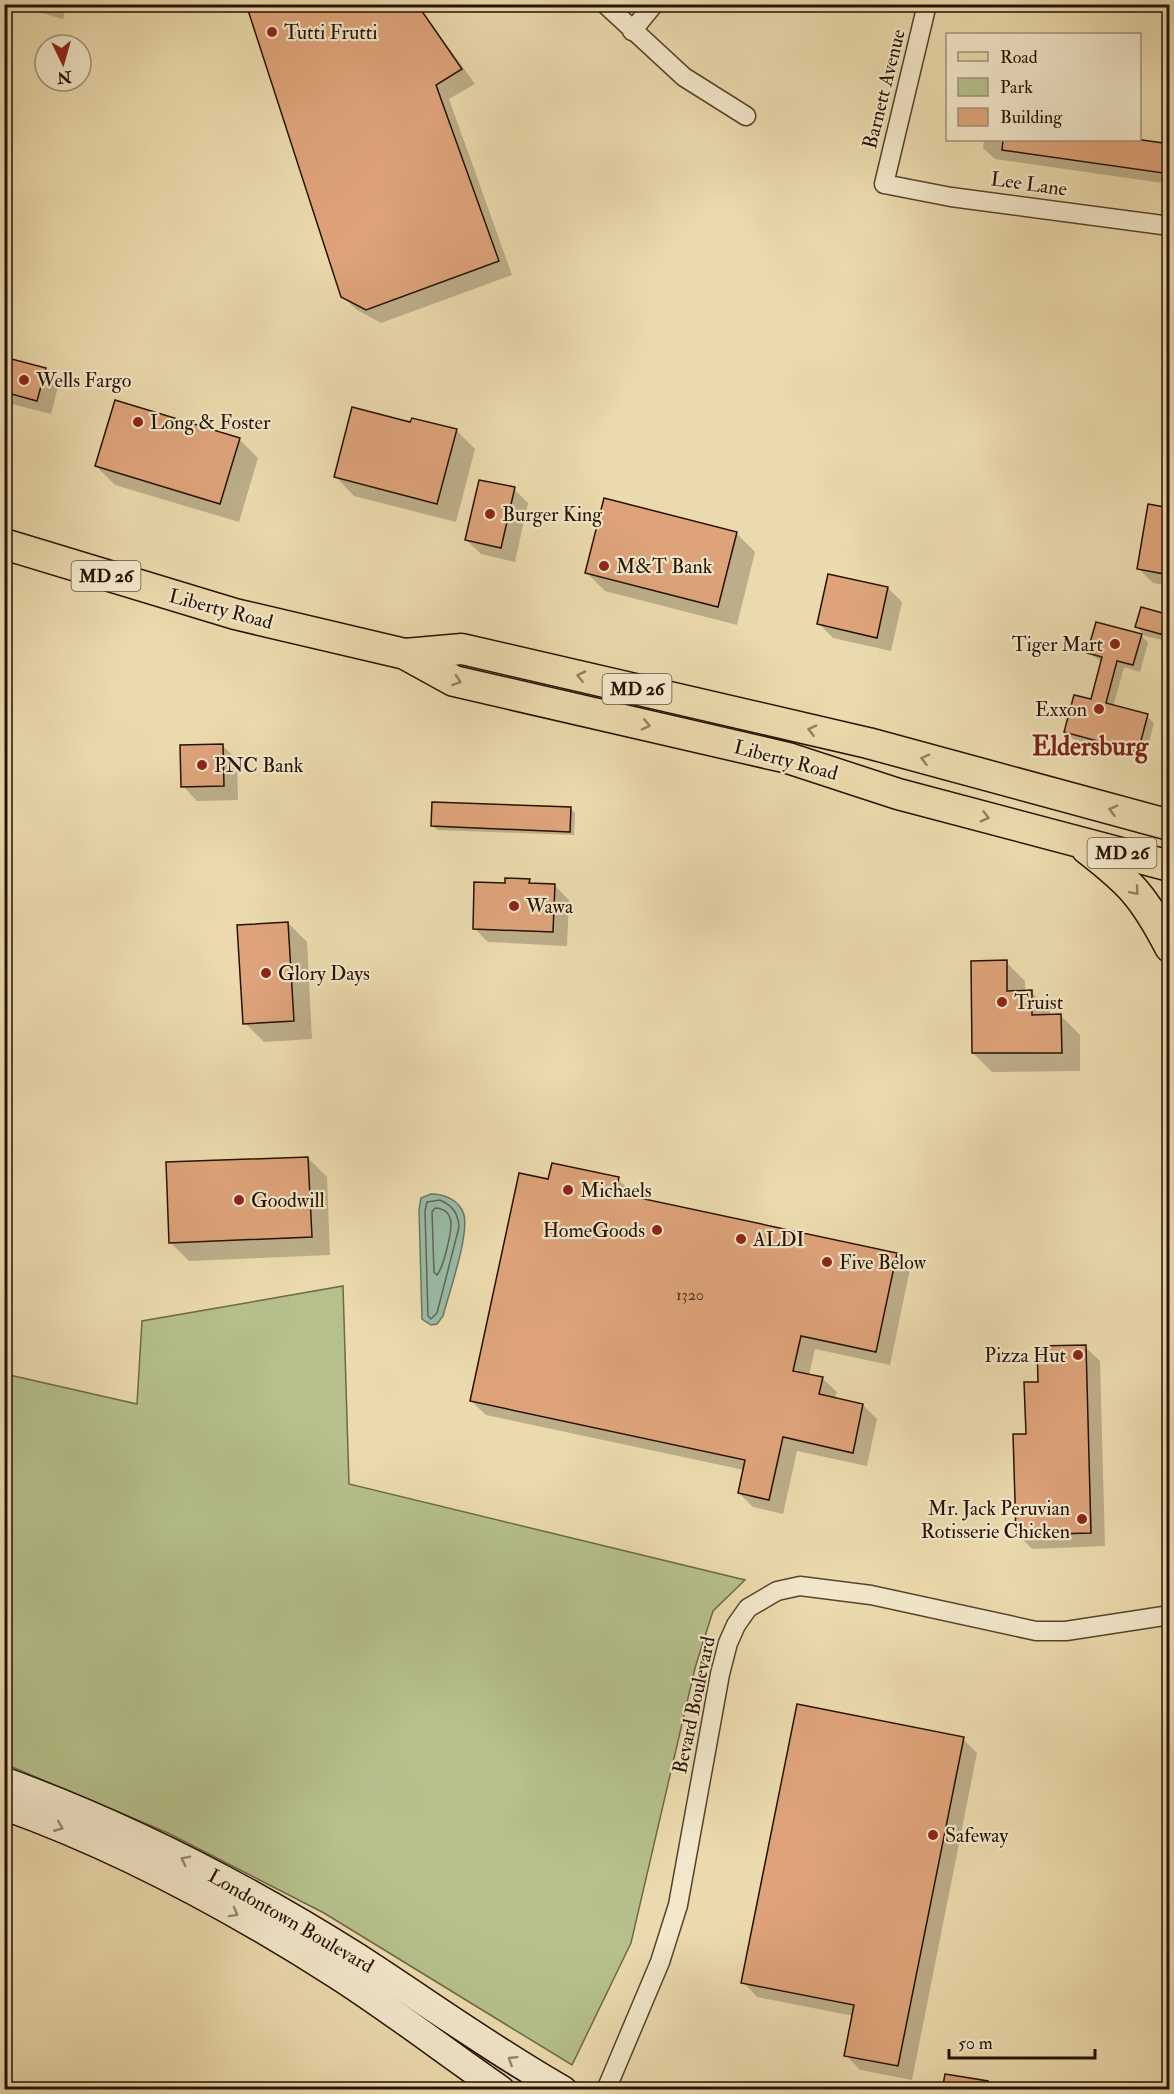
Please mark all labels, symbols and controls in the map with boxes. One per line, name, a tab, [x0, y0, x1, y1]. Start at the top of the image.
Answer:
place label: Tutti Frutti	[284, 20, 378, 45]
marker: Tutti Frutti	[265, 25, 279, 39]
street label: Barnett Avenue	[857, 27, 911, 151]
north arrow	[33, 33, 93, 93]
legend	[946, 33, 1141, 141]
text: Road	[1000, 46, 1038, 69]
text: N	[56, 66, 73, 88]
text: Park	[1000, 76, 1033, 99]
text: Building	[1000, 106, 1063, 129]
street label: Lee Lane	[989, 166, 1069, 202]
place label: Wells Fargo	[35, 368, 131, 393]
marker: Wells Fargo	[17, 373, 31, 387]
place label: Long & Foster	[150, 410, 271, 435]
marker: Long & Foster	[131, 415, 145, 429]
place label: Burger King	[502, 502, 603, 527]
marker: Burger King	[483, 507, 497, 521]
place label: M&T Bank	[616, 554, 713, 579]
marker: M&T Bank	[597, 559, 611, 573]
road number: MD 26	[72, 561, 140, 591]
street label: Liberty Road	[166, 583, 276, 635]
place label: Tiger Mart	[1012, 632, 1104, 657]
marker: Tiger Mart	[1108, 637, 1122, 651]
one-way arrow	[576, 671, 586, 684]
one-way arrow	[451, 673, 462, 686]
road number: MD 26	[602, 674, 672, 704]
place label: Exxon	[1035, 697, 1087, 722]
marker: Exxon	[1092, 702, 1106, 716]
one-way arrow	[641, 718, 651, 731]
one-way arrow	[807, 724, 817, 737]
district label: Eldersburg	[1032, 731, 1149, 764]
street label: Liberty Road	[731, 734, 841, 786]
place label: PNC Bank	[214, 753, 304, 778]
one-way arrow	[920, 754, 931, 766]
marker: PNC Bank	[195, 758, 209, 772]
one-way arrow	[1108, 804, 1118, 817]
one-way arrow	[980, 809, 990, 822]
road number: MD 26	[1088, 838, 1156, 868]
one-way arrow	[1128, 884, 1139, 895]
place label: Wawa	[525, 894, 574, 919]
marker: Wawa	[507, 899, 521, 913]
place label: Glory Days	[278, 961, 370, 986]
marker: Glory Days	[259, 966, 273, 980]
place label: Truist	[1014, 990, 1064, 1015]
marker: Truist	[995, 995, 1009, 1009]
place label: Michaels	[580, 1178, 652, 1203]
marker: Michaels	[561, 1183, 575, 1197]
place label: Goodwill	[251, 1188, 325, 1213]
marker: Goodwill	[232, 1193, 246, 1207]
place label: HomeGoods	[543, 1218, 645, 1243]
marker: HomeGoods	[650, 1223, 664, 1237]
place label: ALDI	[752, 1227, 804, 1252]
marker: ALDI	[734, 1232, 748, 1246]
place label: Five Below	[839, 1250, 927, 1275]
marker: Five Below	[820, 1255, 834, 1269]
house number: 1320	[676, 1285, 704, 1305]
place label: Pizza Hut	[984, 1343, 1067, 1368]
marker: Pizza Hut	[1071, 1348, 1085, 1362]
place label: Mr. Jack Peruvian Rotisserie Chicken	[921, 1496, 1070, 1544]
marker: Mr. Jack Peruvian Rotisserie Chicken	[1075, 1512, 1089, 1526]
street label: Bevard Boulevard	[667, 1634, 721, 1776]
one-way arrow	[53, 1820, 64, 1833]
place label: Safeway	[945, 1823, 1009, 1848]
marker: Safeway	[926, 1828, 940, 1842]
one-way arrow	[180, 1855, 191, 1867]
street label: Londontown Boulevard	[204, 1863, 378, 1979]
one-way arrow	[228, 1906, 238, 1917]
scale bar	[949, 2022, 1094, 2060]
text: 50 m	[958, 2032, 993, 2055]
one-way arrow	[508, 2056, 519, 2067]

